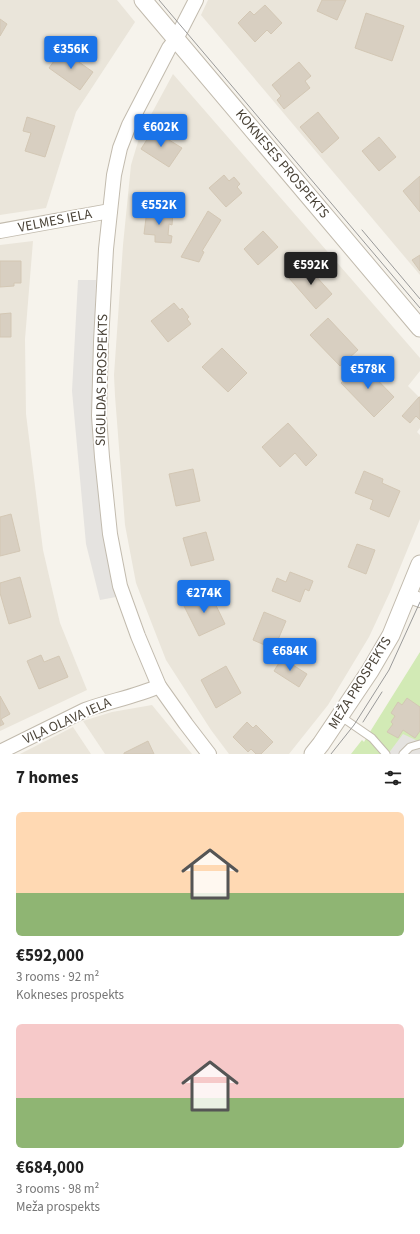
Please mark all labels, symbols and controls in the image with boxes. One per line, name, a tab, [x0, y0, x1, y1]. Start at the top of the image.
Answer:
pin: €356K	[43, 36, 99, 70]
text: €356K	[53, 40, 89, 58]
street label: KOKNESES PROSPEKTS	[230, 105, 334, 223]
pin: €602K	[133, 114, 189, 148]
text: €602K	[143, 118, 179, 136]
pin: €552K	[131, 192, 187, 226]
text: €552K	[141, 196, 177, 214]
street label: VELMES IELA	[16, 204, 94, 238]
pin: €592K	[283, 252, 339, 286]
text: €592K	[293, 256, 329, 274]
street label: SIGULDAS PROSPEKTS	[91, 314, 113, 446]
pin: €578K	[340, 356, 396, 390]
text: €578K	[350, 360, 386, 378]
pin: €274K	[176, 580, 232, 614]
text: €274K	[186, 584, 222, 602]
street label: MEŽA PROSPEKTS	[324, 633, 396, 733]
pin: €684K	[262, 638, 318, 672]
text: €684K	[272, 642, 308, 660]
street label: VIĻA OLAVA IELA	[20, 692, 115, 749]
text: 7 homes	[16, 766, 78, 790]
icon: filters	[382, 767, 404, 789]
icon: home	[174, 838, 246, 910]
text: €592,000	[16, 944, 84, 968]
text: 3 rooms · 92 m²	[16, 968, 99, 986]
text: Kokneses prospekts	[16, 986, 124, 1004]
icon: home	[174, 1050, 246, 1122]
text: €684,000	[16, 1156, 84, 1180]
text: 3 rooms · 98 m²	[16, 1180, 99, 1198]
text: Meža prospekts	[16, 1198, 100, 1216]

